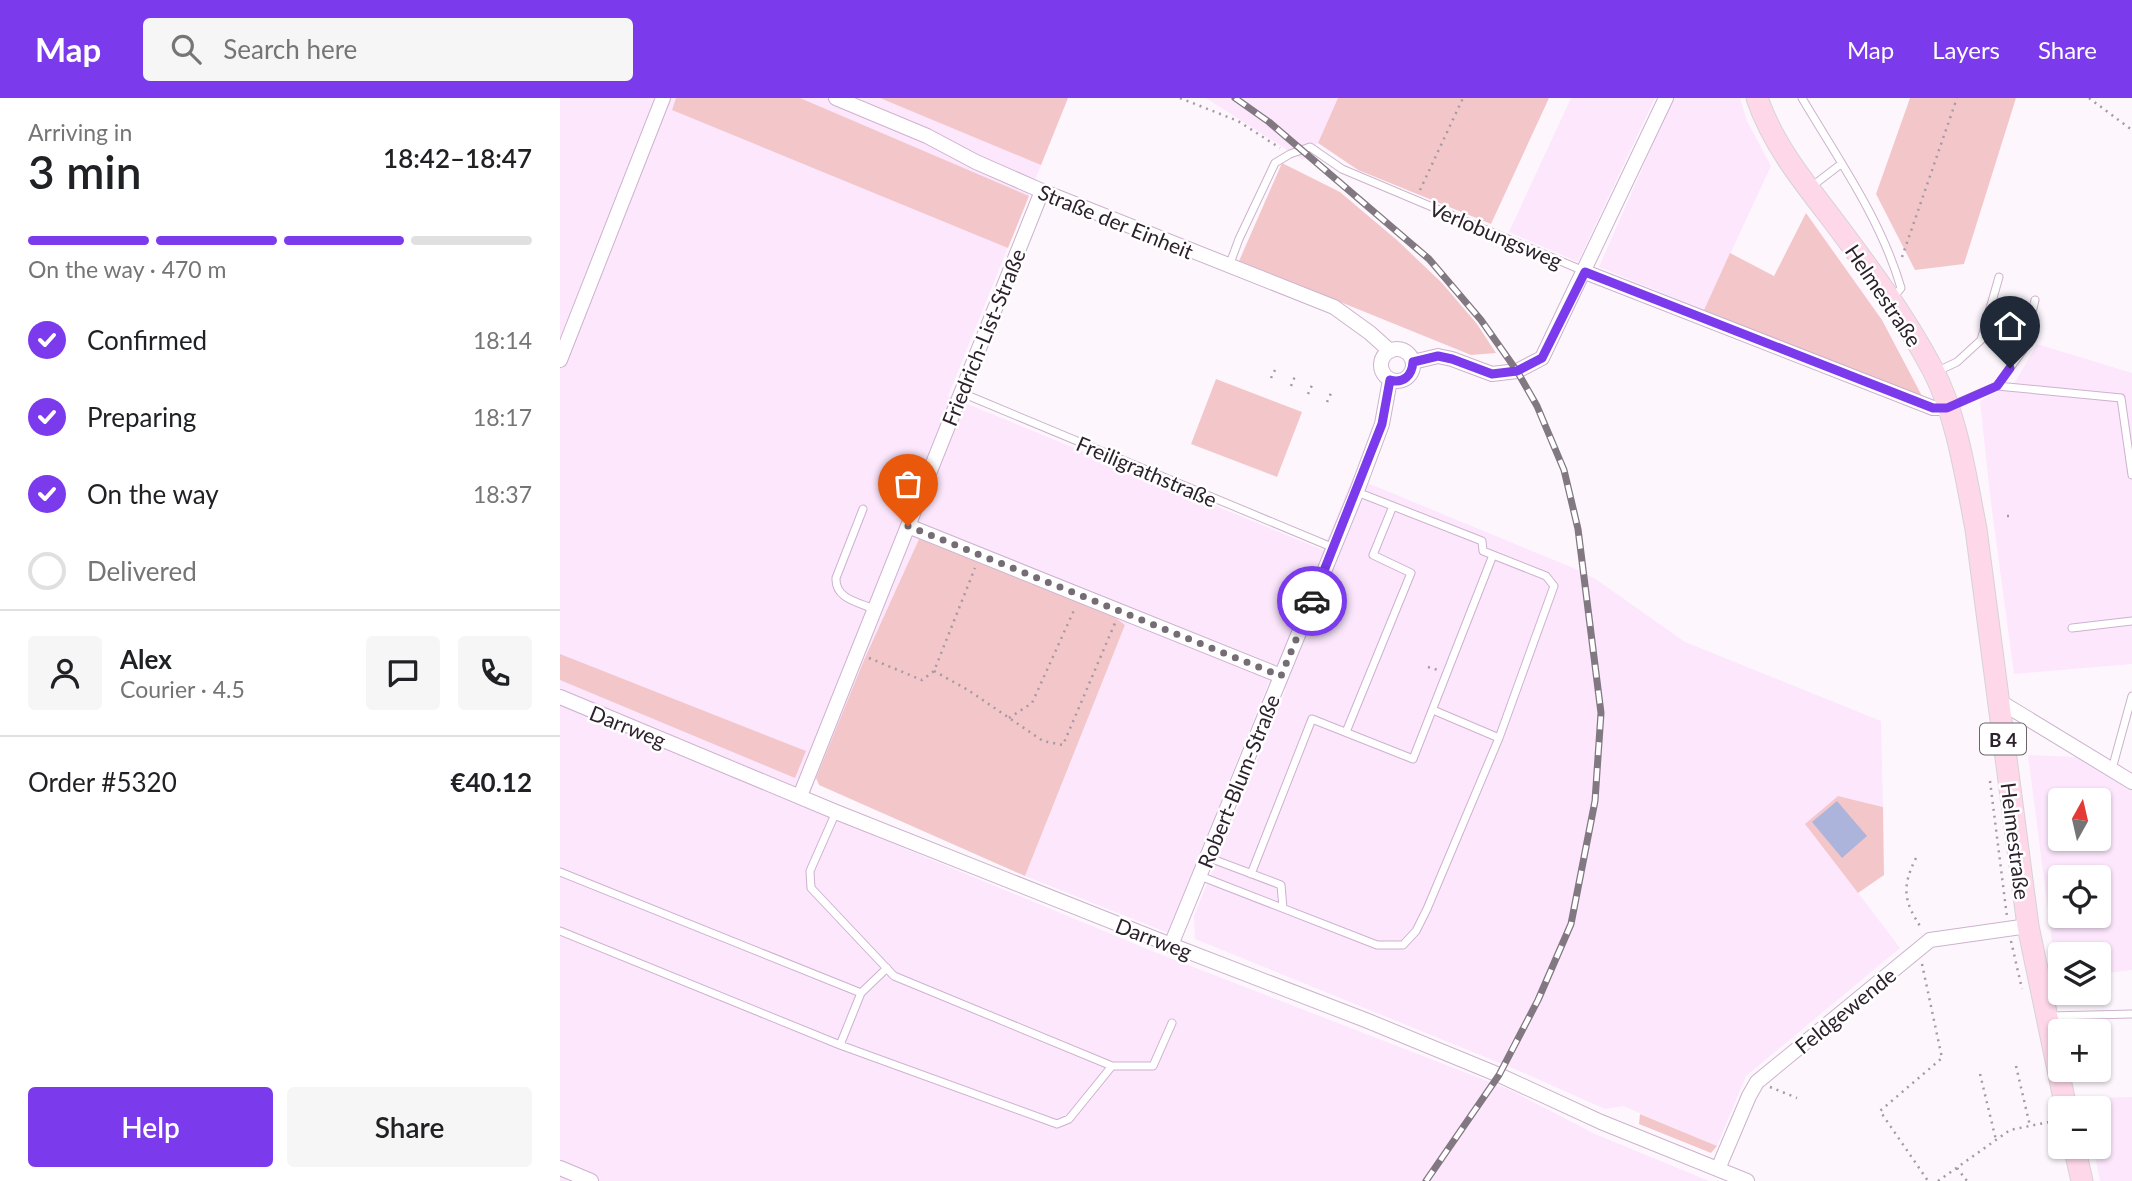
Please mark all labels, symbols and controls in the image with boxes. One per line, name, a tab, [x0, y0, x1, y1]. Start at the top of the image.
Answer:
search box	[143, 18, 633, 81]
text: Map	[35, 29, 101, 69]
icon: search	[167, 30, 205, 68]
text: Search here	[223, 33, 357, 65]
text: Map	[1847, 35, 1894, 64]
text: Layers	[1932, 35, 2000, 64]
text: Share	[2038, 35, 2097, 64]
text: Arriving in	[28, 118, 132, 146]
text: 18:42–18:47	[383, 142, 532, 174]
text: 3 min	[28, 144, 142, 199]
street label: Straße der Einheit	[1035, 179, 1197, 264]
street label: Verlobungsweg	[1426, 195, 1566, 273]
street label: Helmestraße	[1841, 239, 1927, 351]
street label: Friedrich-List-Straße	[936, 245, 1030, 429]
text: On the way · 470 m	[28, 255, 227, 283]
pin	[1980, 296, 2040, 368]
icon: home	[1991, 307, 2029, 345]
icon: check	[28, 321, 66, 359]
text: Confirmed	[87, 324, 207, 356]
text: 18:14	[473, 326, 532, 354]
icon: check	[28, 398, 66, 436]
text: Preparing	[87, 401, 196, 433]
text: 18:17	[473, 403, 532, 431]
street label: Freiligrathstraße	[1073, 430, 1221, 512]
pin	[878, 454, 938, 526]
icon: bag	[889, 465, 927, 503]
icon: check	[28, 475, 66, 513]
text: On the way	[87, 478, 219, 510]
text: 18:37	[473, 480, 532, 508]
text: Delivered	[87, 555, 197, 587]
courier	[1277, 566, 1347, 636]
icon: car	[1293, 582, 1331, 620]
button: person	[28, 636, 102, 710]
button: chat	[366, 636, 440, 710]
button: phone	[458, 636, 532, 710]
text: Alex	[120, 643, 172, 675]
text: Courier · 4.5	[120, 675, 245, 703]
street label: Robert-Blum-Straße	[1192, 691, 1284, 871]
street label: Darrweg	[586, 699, 670, 753]
road number: B 4	[1980, 724, 2026, 754]
text: Order #5320	[28, 766, 177, 798]
text: €40.12	[450, 766, 532, 798]
street label: Helmestraße	[1996, 781, 2036, 901]
north arrow	[2048, 788, 2110, 850]
map controls	[2048, 788, 2111, 1159]
button: locate	[2048, 865, 2111, 928]
street label: Darrweg	[1112, 912, 1196, 964]
button: layers	[2048, 942, 2111, 1005]
street label: Feldgewende	[1790, 962, 1900, 1058]
button: +	[2048, 1019, 2111, 1082]
button: Help	[28, 1087, 273, 1167]
button: Share	[287, 1087, 532, 1167]
button: −	[2048, 1096, 2111, 1159]

